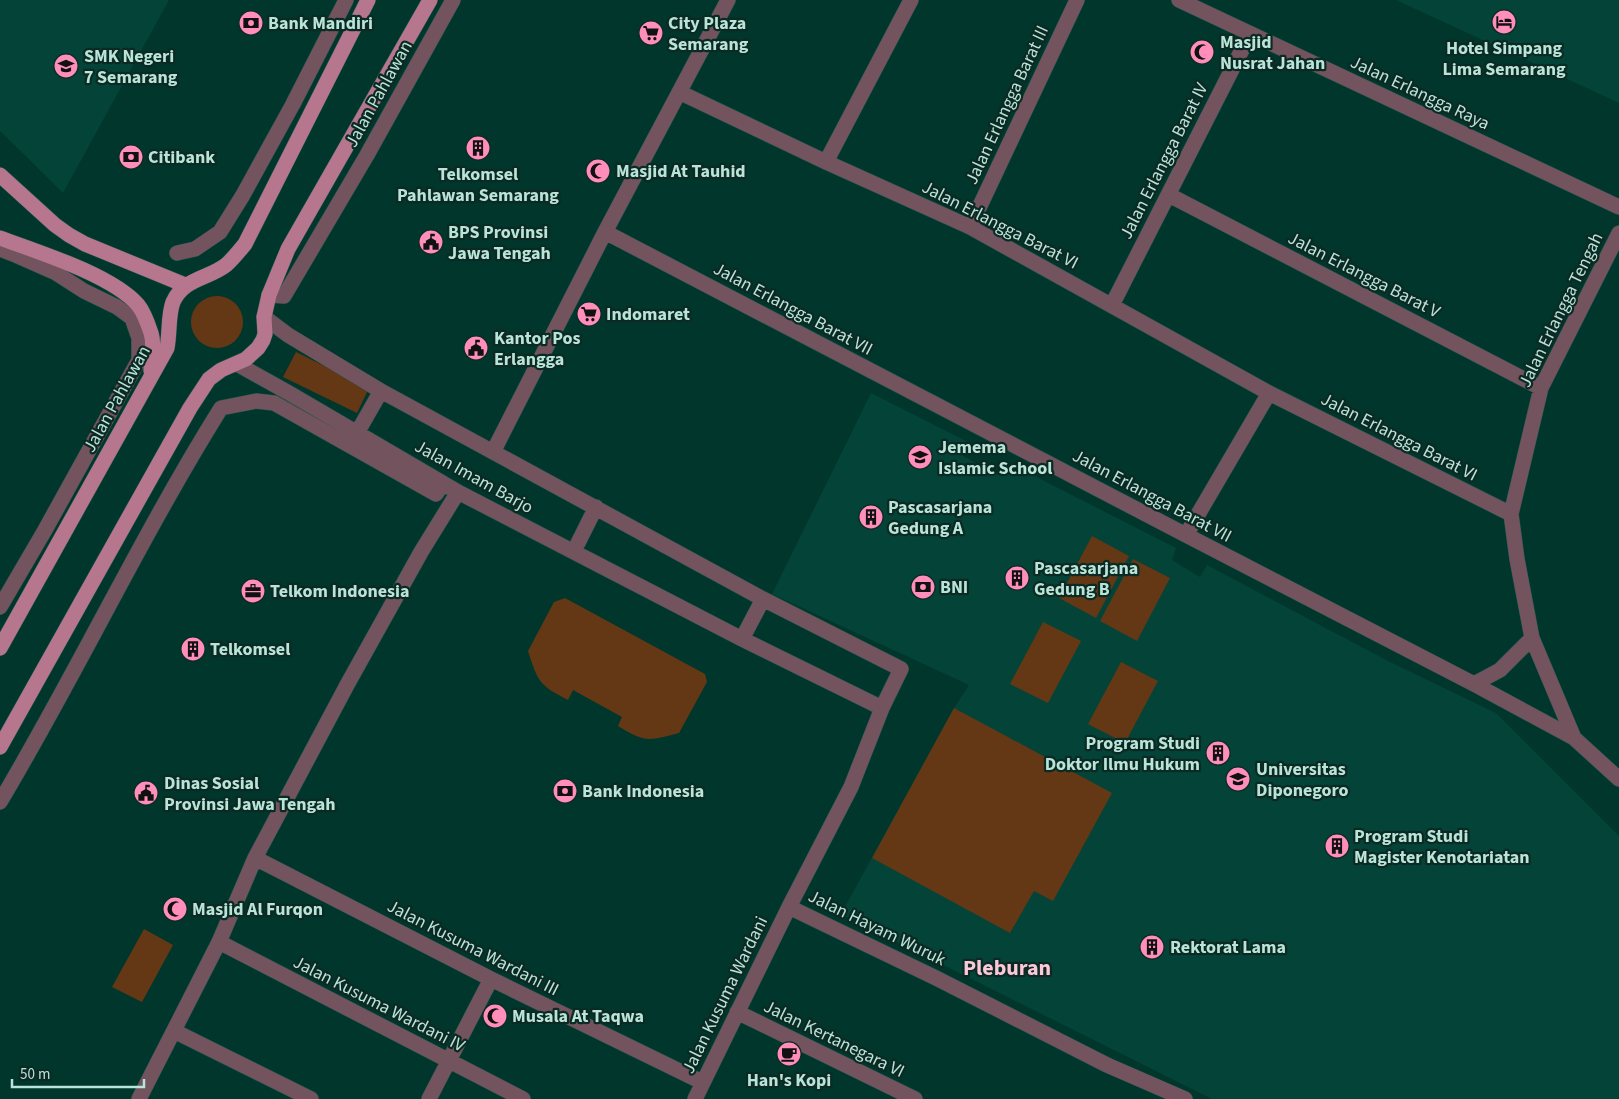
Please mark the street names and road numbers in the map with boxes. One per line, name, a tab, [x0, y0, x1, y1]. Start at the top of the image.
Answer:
street label: Jalan Erlangga Barat III	[959, 21, 1055, 189]
street label: Jalan Pahlawan	[339, 36, 419, 152]
street label: Jalan Erlangga Raya	[1346, 50, 1494, 136]
street label: Jalan Erlangga Barat IV	[1114, 78, 1215, 244]
street label: Jalan Erlangga Barat VI	[917, 175, 1083, 275]
street label: Jalan Erlangga Barat V	[1284, 226, 1445, 325]
street label: Jalan Erlangga Tengah	[1513, 228, 1609, 392]
street label: Jalan Erlangga Barat VII	[709, 256, 877, 362]
street label: Jalan Pahlawan	[77, 341, 157, 457]
street label: Jalan Erlangga Barat VI	[1316, 387, 1482, 487]
street label: Jalan Imam Barjo	[410, 434, 538, 520]
street label: Jalan Erlangga Barat VII	[1068, 443, 1236, 549]
street label: Jalan Hayam Wuruk	[804, 884, 950, 972]
street label: Jalan Kusuma Wardani III	[383, 894, 563, 1002]
street label: Jalan Kusuma Wardani	[676, 912, 774, 1078]
street label: Jalan Kusuma Wardani IV	[289, 950, 470, 1059]
street label: Jalan Kertanegara VI	[759, 994, 909, 1084]

